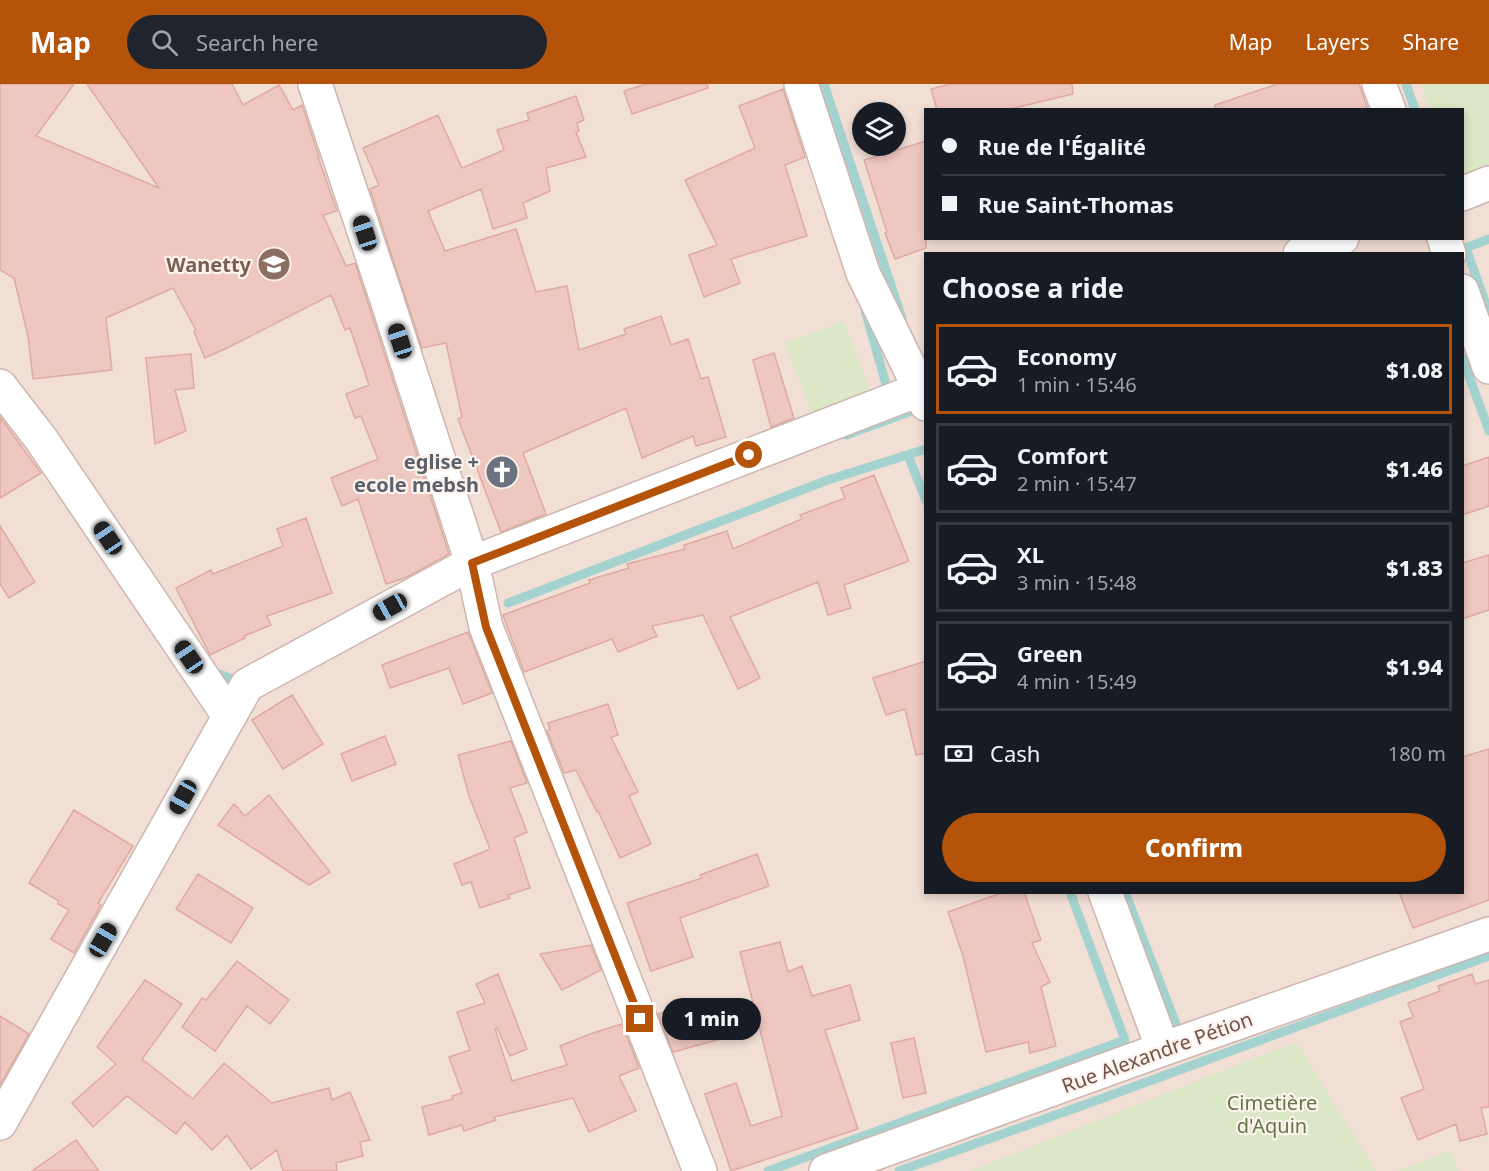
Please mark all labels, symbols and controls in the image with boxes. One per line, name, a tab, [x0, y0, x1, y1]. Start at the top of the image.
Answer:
search box	[127, 15, 547, 69]
text: Map	[30, 23, 91, 61]
icon: search	[148, 26, 181, 59]
text: Search here	[196, 27, 318, 57]
text: Map	[1229, 28, 1273, 56]
text: Layers	[1306, 28, 1370, 56]
text: Share	[1403, 28, 1459, 56]
map controls	[852, 102, 906, 156]
button: layers	[852, 102, 906, 156]
text: Rue de l'Égalité	[978, 131, 1146, 161]
text: Rue Saint-Thomas	[978, 189, 1174, 219]
car	[351, 213, 379, 253]
school or university icon: Wanetty	[256, 246, 292, 282]
place label: Wanetty	[166, 251, 252, 278]
text: Choose a ride	[942, 269, 1124, 306]
car	[386, 321, 414, 361]
text: Economy	[1017, 341, 1116, 371]
icon: car	[945, 342, 999, 396]
text: $1.08	[1386, 354, 1443, 384]
text: 1 min · 15:46	[1017, 371, 1137, 398]
text: Comfort	[1017, 440, 1108, 470]
route start	[735, 441, 762, 468]
icon: car	[945, 441, 999, 495]
place label: eglise + ecole mebsh	[354, 448, 479, 498]
text: $1.46	[1386, 453, 1443, 483]
church icon: eglise + ecole mebsh	[484, 454, 520, 490]
text: 2 min · 15:47	[1017, 470, 1137, 497]
car	[90, 518, 126, 558]
text: XL	[1017, 539, 1044, 569]
icon: car	[945, 540, 999, 594]
text: $1.83	[1386, 552, 1443, 582]
text: 3 min · 15:48	[1017, 569, 1137, 596]
car	[370, 590, 410, 624]
car	[171, 637, 207, 677]
text: Green	[1017, 638, 1083, 668]
icon: car	[945, 639, 999, 693]
text: $1.94	[1386, 651, 1443, 681]
text: 4 min · 15:49	[1017, 668, 1137, 695]
icon: cash	[942, 737, 975, 770]
text: Cash	[990, 738, 1040, 768]
text: 180 m	[1388, 740, 1446, 767]
car	[166, 777, 200, 817]
button: Confirm	[942, 813, 1446, 882]
car	[86, 920, 120, 960]
callout: 1 min	[661, 998, 760, 1040]
route end	[626, 1005, 653, 1032]
text: 1 min	[684, 1005, 739, 1032]
street label: Rue Alexandre Pétion	[1058, 1005, 1256, 1099]
park label: Cimetière d'Aquin	[1227, 1089, 1317, 1139]

